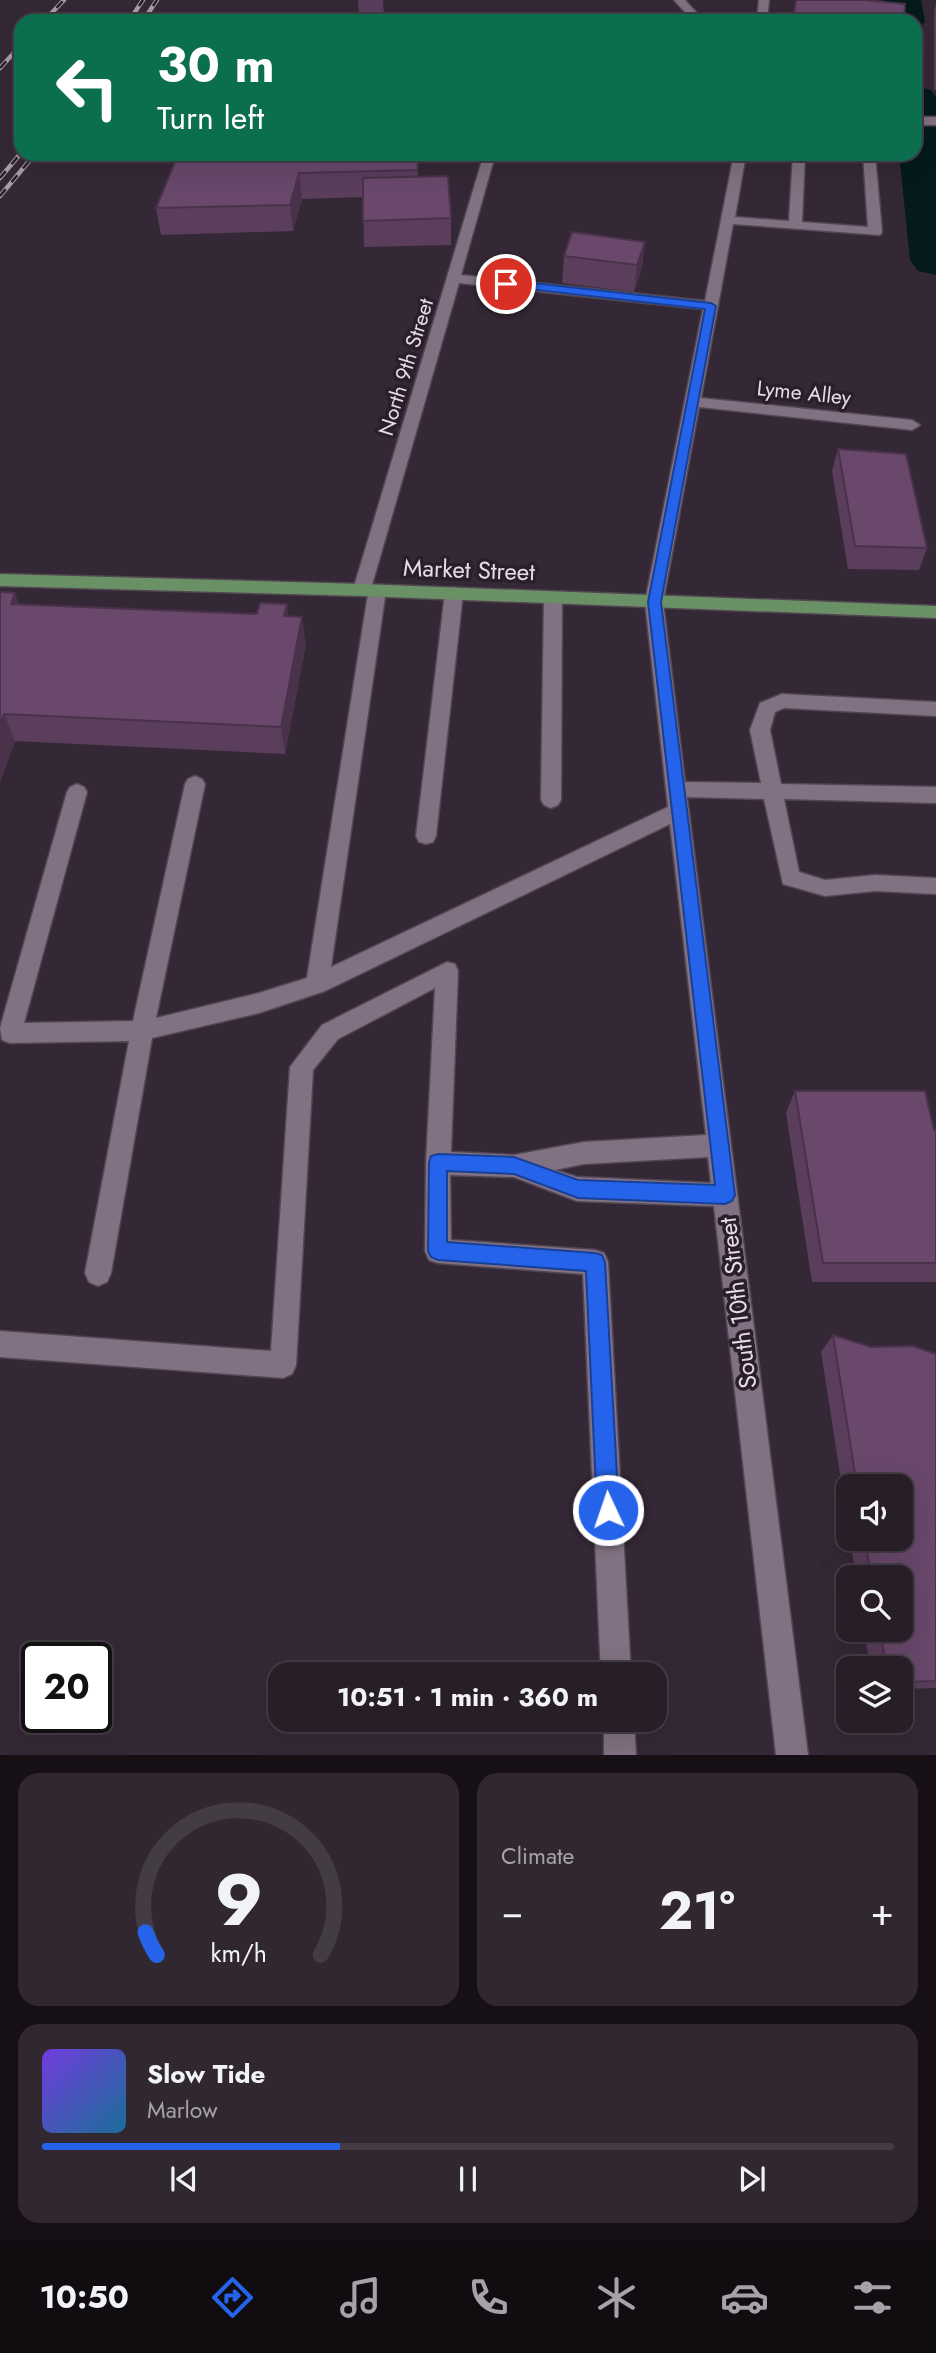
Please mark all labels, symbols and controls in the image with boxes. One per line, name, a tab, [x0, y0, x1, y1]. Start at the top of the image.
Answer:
text: 30 m	[157, 30, 275, 100]
icon: left	[42, 42, 133, 133]
text: Turn left	[157, 95, 264, 141]
pin	[476, 254, 536, 314]
icon: arrive	[487, 265, 525, 303]
street label: North 9th Street	[371, 295, 441, 439]
street label: Lyme Alley	[755, 373, 853, 413]
street label: Market Street	[402, 550, 536, 589]
street label: South 10th Street	[710, 1215, 765, 1391]
position arrow	[571, 1473, 645, 1547]
map controls	[836, 1474, 913, 1733]
button: sound	[836, 1474, 913, 1551]
button: search	[836, 1565, 913, 1642]
speed limit sign: 20	[21, 1642, 112, 1733]
button: layers	[836, 1656, 913, 1733]
text: 10:51 · 1 min · 360 m	[337, 1678, 598, 1716]
text: Climate	[501, 1839, 574, 1873]
text: 9	[214, 1848, 263, 1953]
text: 21°	[659, 1873, 735, 1949]
text: −	[501, 1884, 523, 1939]
text: +	[871, 1884, 894, 1939]
text: km/h	[210, 1935, 267, 1971]
text: Slow Tide	[147, 2055, 266, 2093]
text: Marlow	[147, 2093, 218, 2127]
icon: previous	[165, 2160, 203, 2198]
icon: pause	[449, 2160, 487, 2198]
icon: next	[733, 2160, 771, 2198]
icon: directions	[208, 2273, 257, 2322]
icon: music	[336, 2273, 385, 2322]
icon: phone	[464, 2273, 513, 2322]
icon: climate	[592, 2273, 641, 2322]
icon: car	[720, 2273, 769, 2322]
icon: filters	[848, 2273, 897, 2322]
text: 10:50	[39, 2274, 129, 2320]

